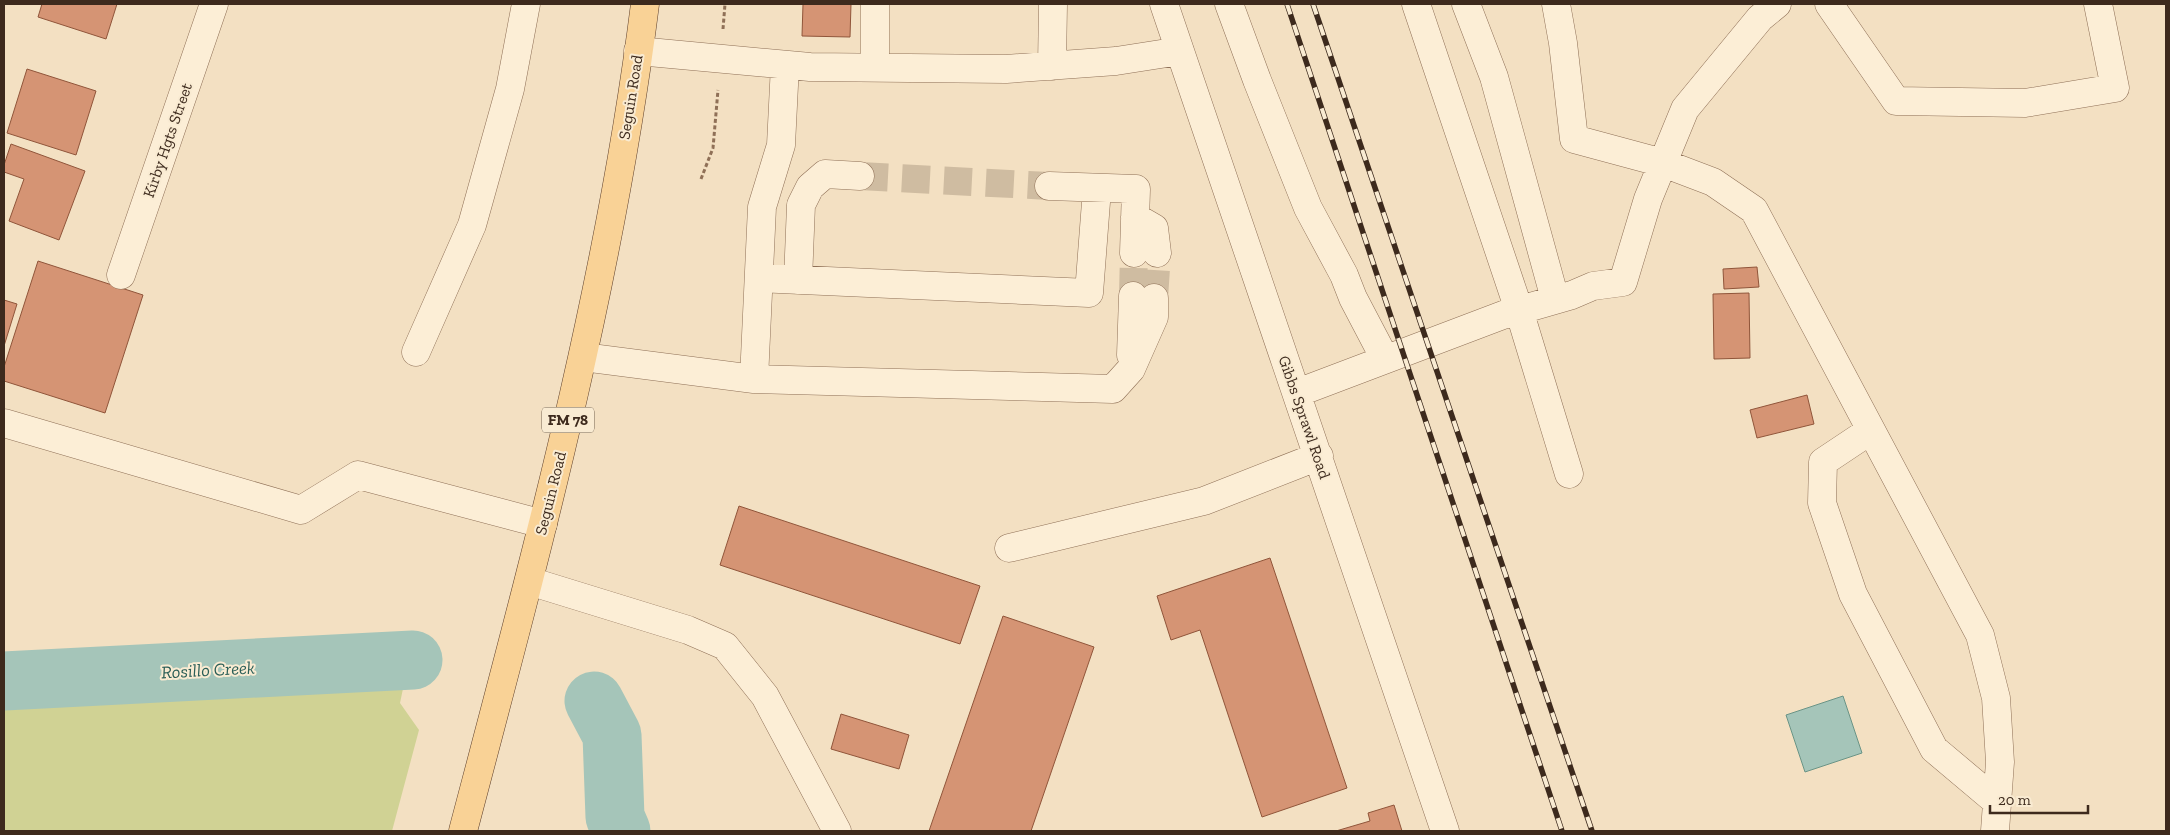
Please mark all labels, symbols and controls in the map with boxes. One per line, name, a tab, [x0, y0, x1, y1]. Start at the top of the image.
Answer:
street label: Seguin Road	[614, 53, 647, 141]
street label: Kirby Hgts Street	[139, 80, 196, 200]
street label: Gibbs Sprawl Road	[1275, 353, 1335, 481]
road number: FM 78	[542, 408, 594, 432]
street label: Seguin Road	[531, 449, 570, 537]
water label: Rosillo Creek	[161, 657, 255, 683]
scale bar	[1990, 782, 2088, 814]
text: 20 m	[1998, 791, 2031, 809]

